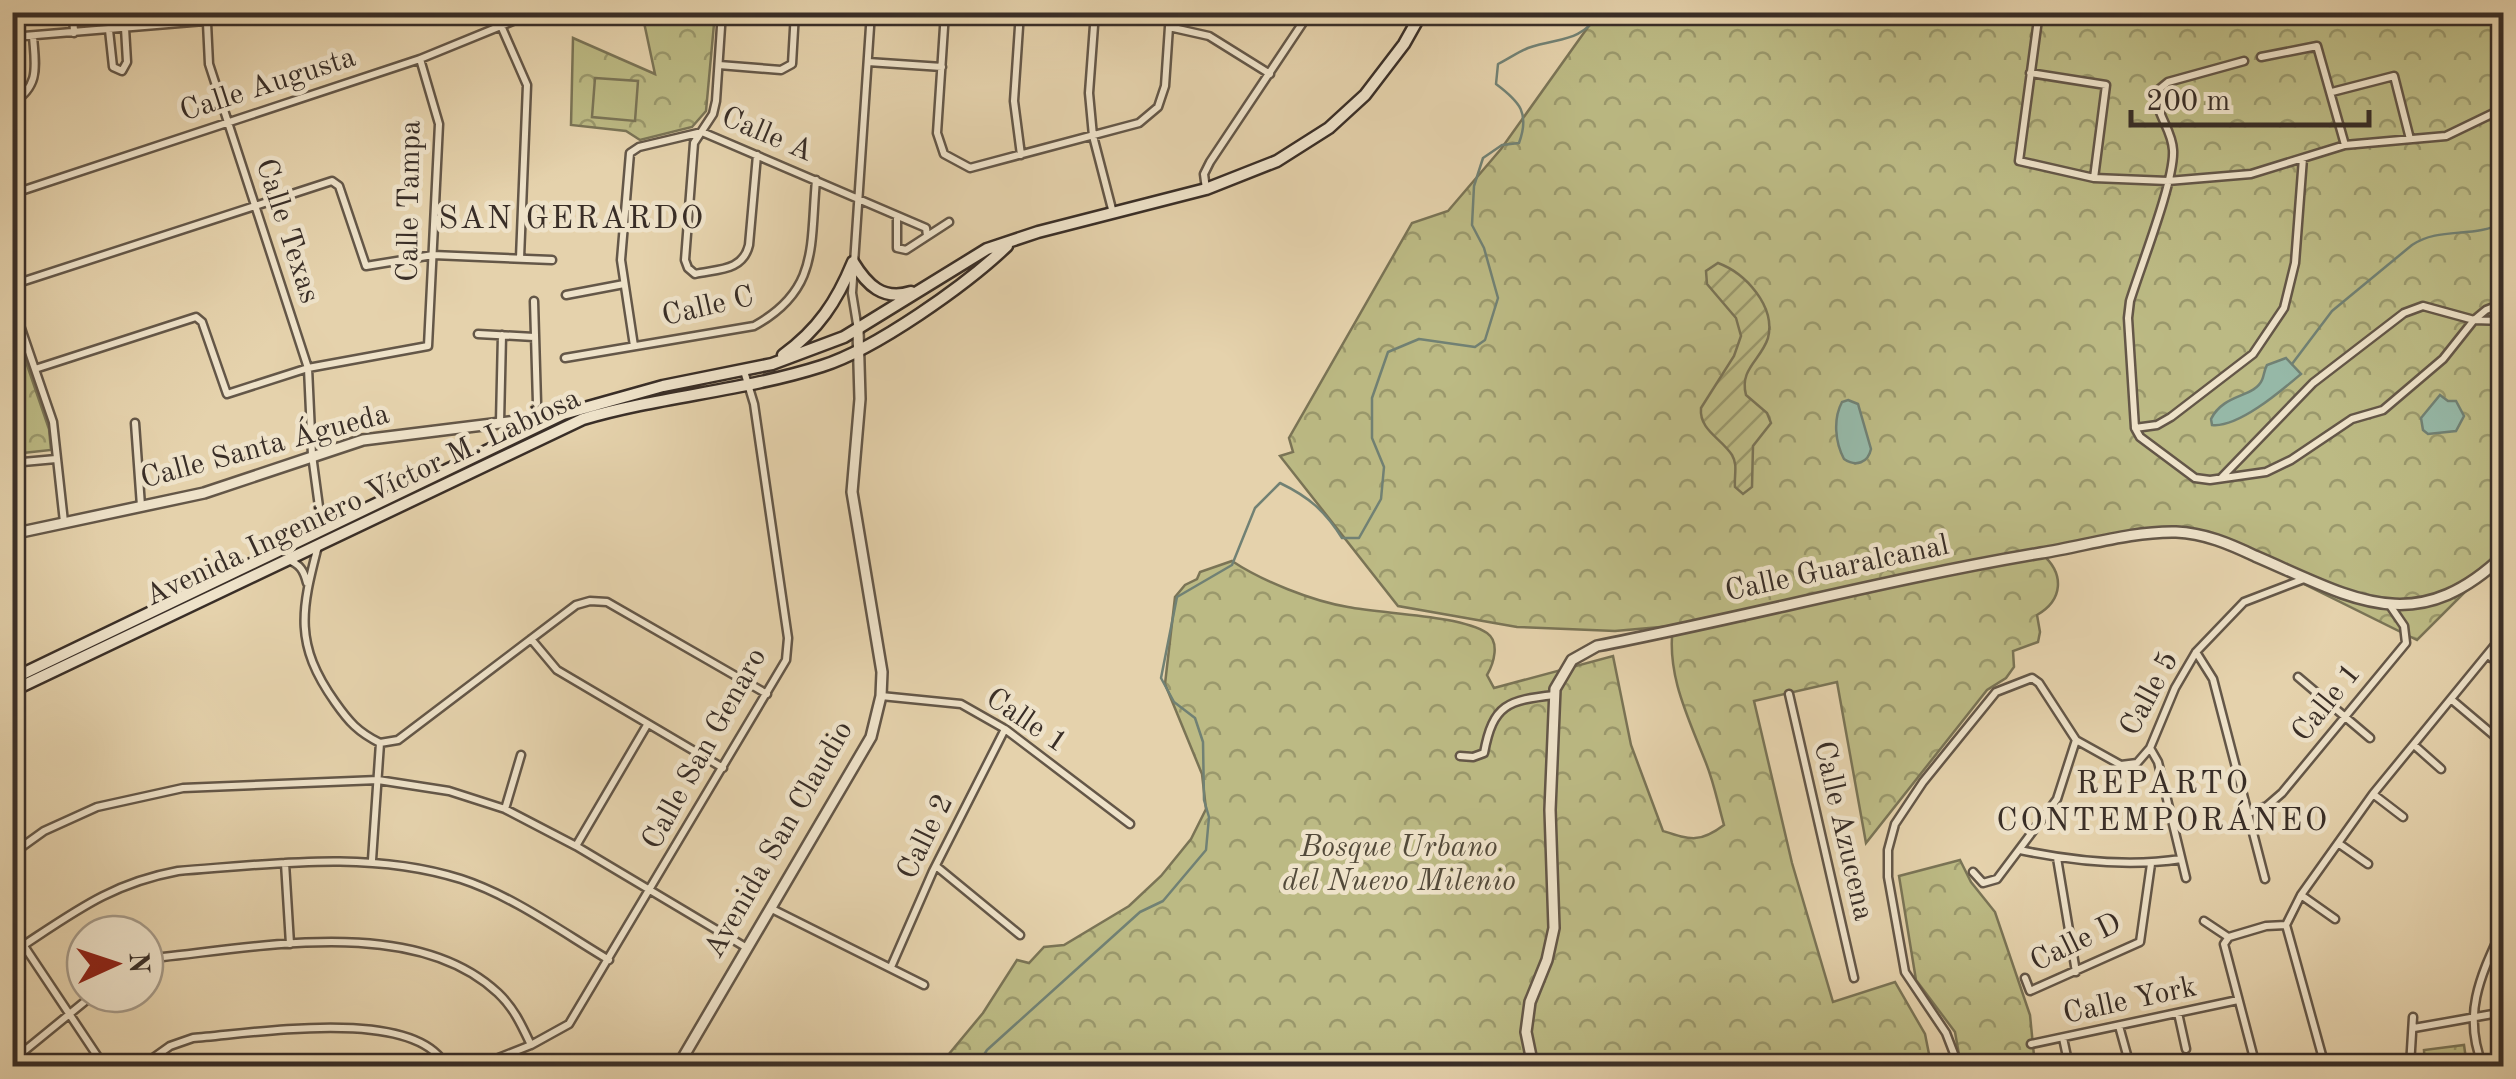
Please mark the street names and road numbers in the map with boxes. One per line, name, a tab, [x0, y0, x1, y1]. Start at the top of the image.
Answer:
street label: Calle Augusta	[176, 42, 360, 128]
street label: Calle A	[717, 102, 817, 168]
street label: Calle Tampa	[394, 119, 426, 282]
street label: Calle Texas	[250, 155, 324, 307]
street label: Calle C	[659, 282, 757, 332]
street label: Avenida Ingeniero Víctor M. Labiosa	[141, 384, 585, 612]
street label: Calle Santa Águeda	[136, 394, 393, 495]
street label: Calle Guaralcanal	[1722, 531, 1952, 607]
street label: Calle San Genaro	[637, 643, 773, 855]
street label: Calle 5	[2115, 647, 2185, 741]
street label: Calle 1	[2287, 658, 2367, 748]
street label: Calle 1	[980, 683, 1072, 759]
street label: Avenida San Claudio	[699, 716, 859, 964]
street label: Calle Azucena	[1808, 738, 1878, 924]
street label: Calle 2	[893, 790, 959, 884]
street label: Calle D	[2026, 908, 2126, 978]
street label: Calle York	[2060, 972, 2200, 1030]

